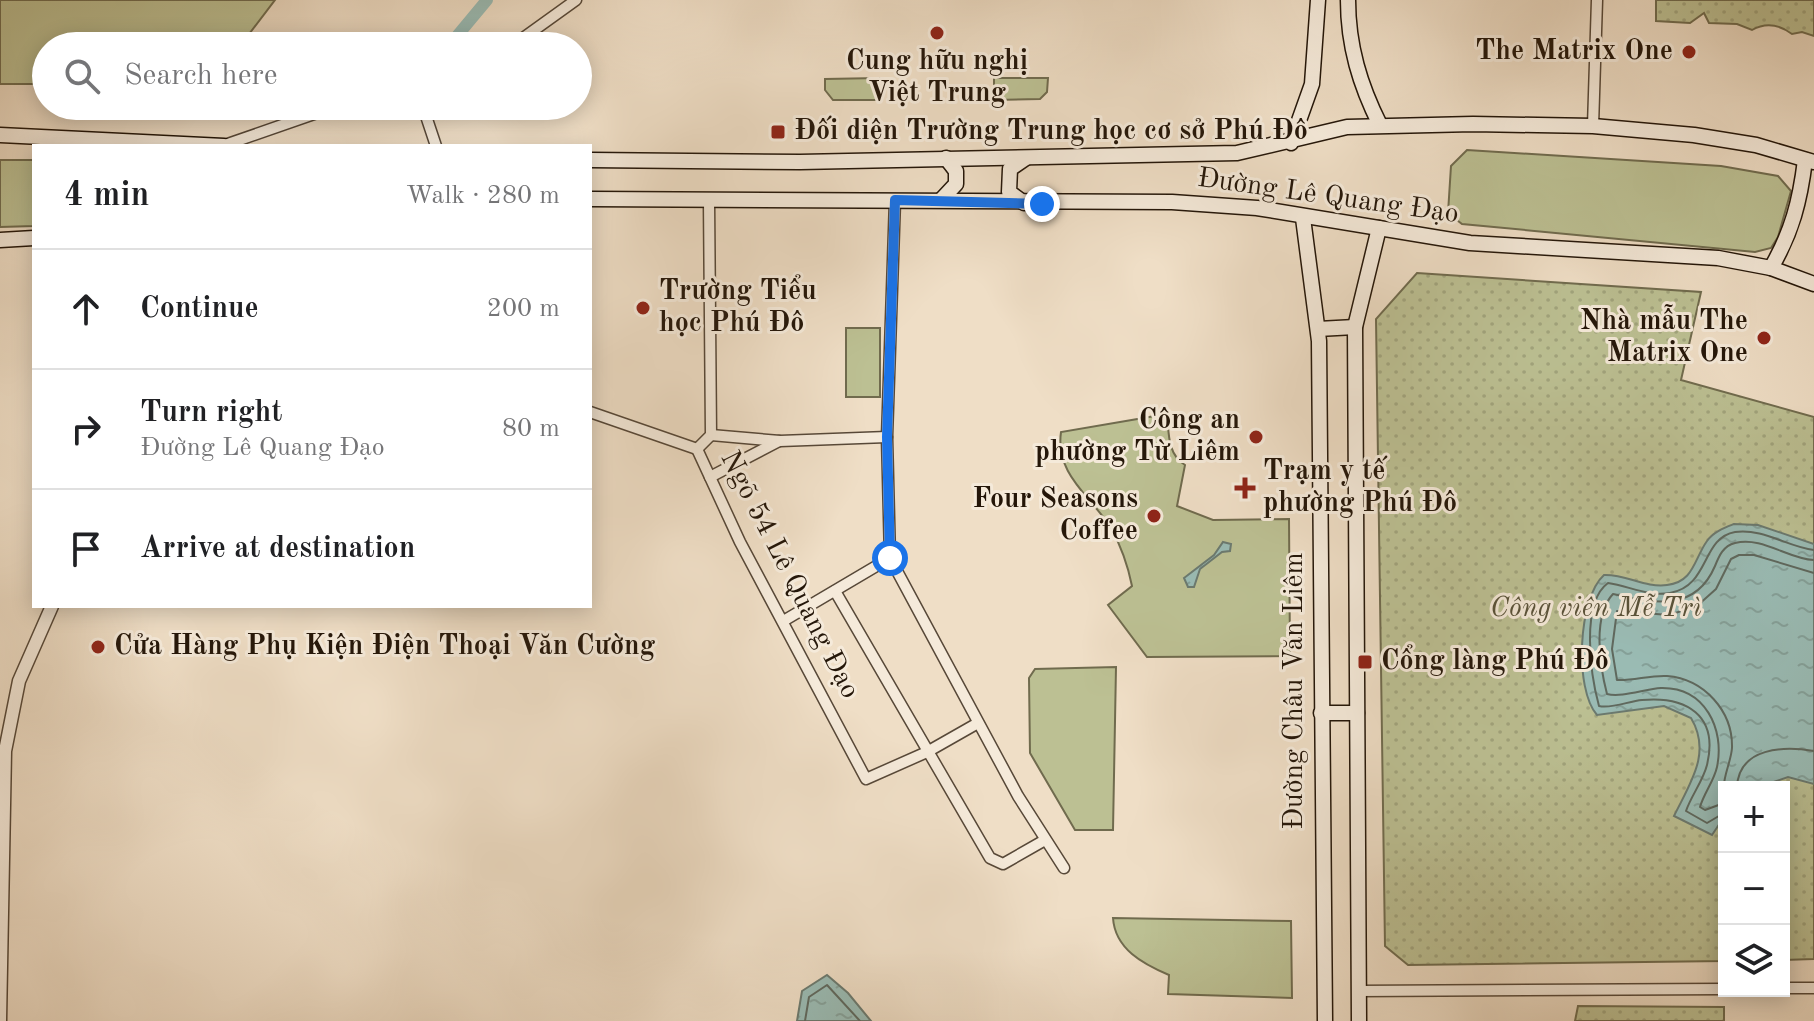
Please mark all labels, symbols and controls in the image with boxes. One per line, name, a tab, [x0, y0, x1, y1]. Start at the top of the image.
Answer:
marker: Cung hữu nghị Việt Trung	[928, 24, 946, 42]
search box	[32, 32, 592, 120]
place label: The Matrix One	[1475, 38, 1673, 66]
marker: The Matrix One	[1680, 43, 1698, 61]
place label: Cung hữu nghị Việt Trung	[846, 48, 1028, 108]
icon: search	[60, 54, 104, 98]
text: Search here	[124, 61, 278, 91]
place label: Đối diện Trường Trung học cơ sở Phú Đô	[794, 115, 1308, 146]
marker: Đối diện Trường Trung học cơ sở Phú Đô	[769, 123, 787, 141]
street label: Đường Lê Quang Đạo	[1196, 165, 1460, 229]
text: 4 min	[64, 179, 149, 213]
text: Walk · 280 m	[406, 183, 560, 209]
route end	[1024, 186, 1060, 222]
place label: Trường Tiểu học Phú Đô	[659, 274, 817, 338]
icon: ahead	[64, 287, 108, 331]
text: Continue	[140, 294, 259, 324]
text: 200 m	[487, 296, 560, 322]
marker: Trường Tiểu học Phú Đô	[634, 299, 652, 317]
place label: Nhà mẫu The Matrix One	[1580, 304, 1748, 368]
marker: Nhà mẫu The Matrix One	[1755, 329, 1773, 347]
text: Turn right	[140, 398, 282, 428]
icon: right	[64, 407, 108, 451]
place label: Công an phường Từ Liêm	[1035, 407, 1240, 467]
text: 80 m	[502, 416, 560, 442]
marker: Công an phường Từ Liêm	[1247, 428, 1265, 446]
text: Đường Lê Quang Đạo	[140, 435, 385, 461]
street label: Ngõ 54 Lê Quang Đạo	[714, 447, 864, 703]
place label: Trạm y tế phường Phú Đô	[1263, 455, 1457, 518]
marker: Trạm y tế phường Phú Đô	[1234, 477, 1256, 499]
place label: Four Seasons Coffee	[972, 486, 1138, 546]
marker: Four Seasons Coffee	[1145, 507, 1163, 525]
icon: arrive	[64, 527, 108, 571]
text: Arrive at destination	[140, 534, 415, 564]
route start	[872, 540, 908, 576]
street label: Đường Châu Văn Liêm	[1281, 552, 1309, 830]
park label: Công viên Mễ Trì	[1490, 593, 1702, 623]
place label: Cửa Hàng Phụ Kiện Điện Thoại Văn Cường	[114, 633, 656, 661]
marker: Cửa Hàng Phụ Kiện Điện Thoại Văn Cường	[89, 638, 107, 656]
place label: Cổng làng Phú Đô	[1381, 644, 1609, 676]
marker: Cổng làng Phú Đô	[1356, 653, 1374, 671]
map controls	[1718, 781, 1790, 997]
button: +	[1718, 781, 1790, 853]
button: −	[1718, 853, 1790, 925]
button: layers	[1718, 925, 1790, 997]

